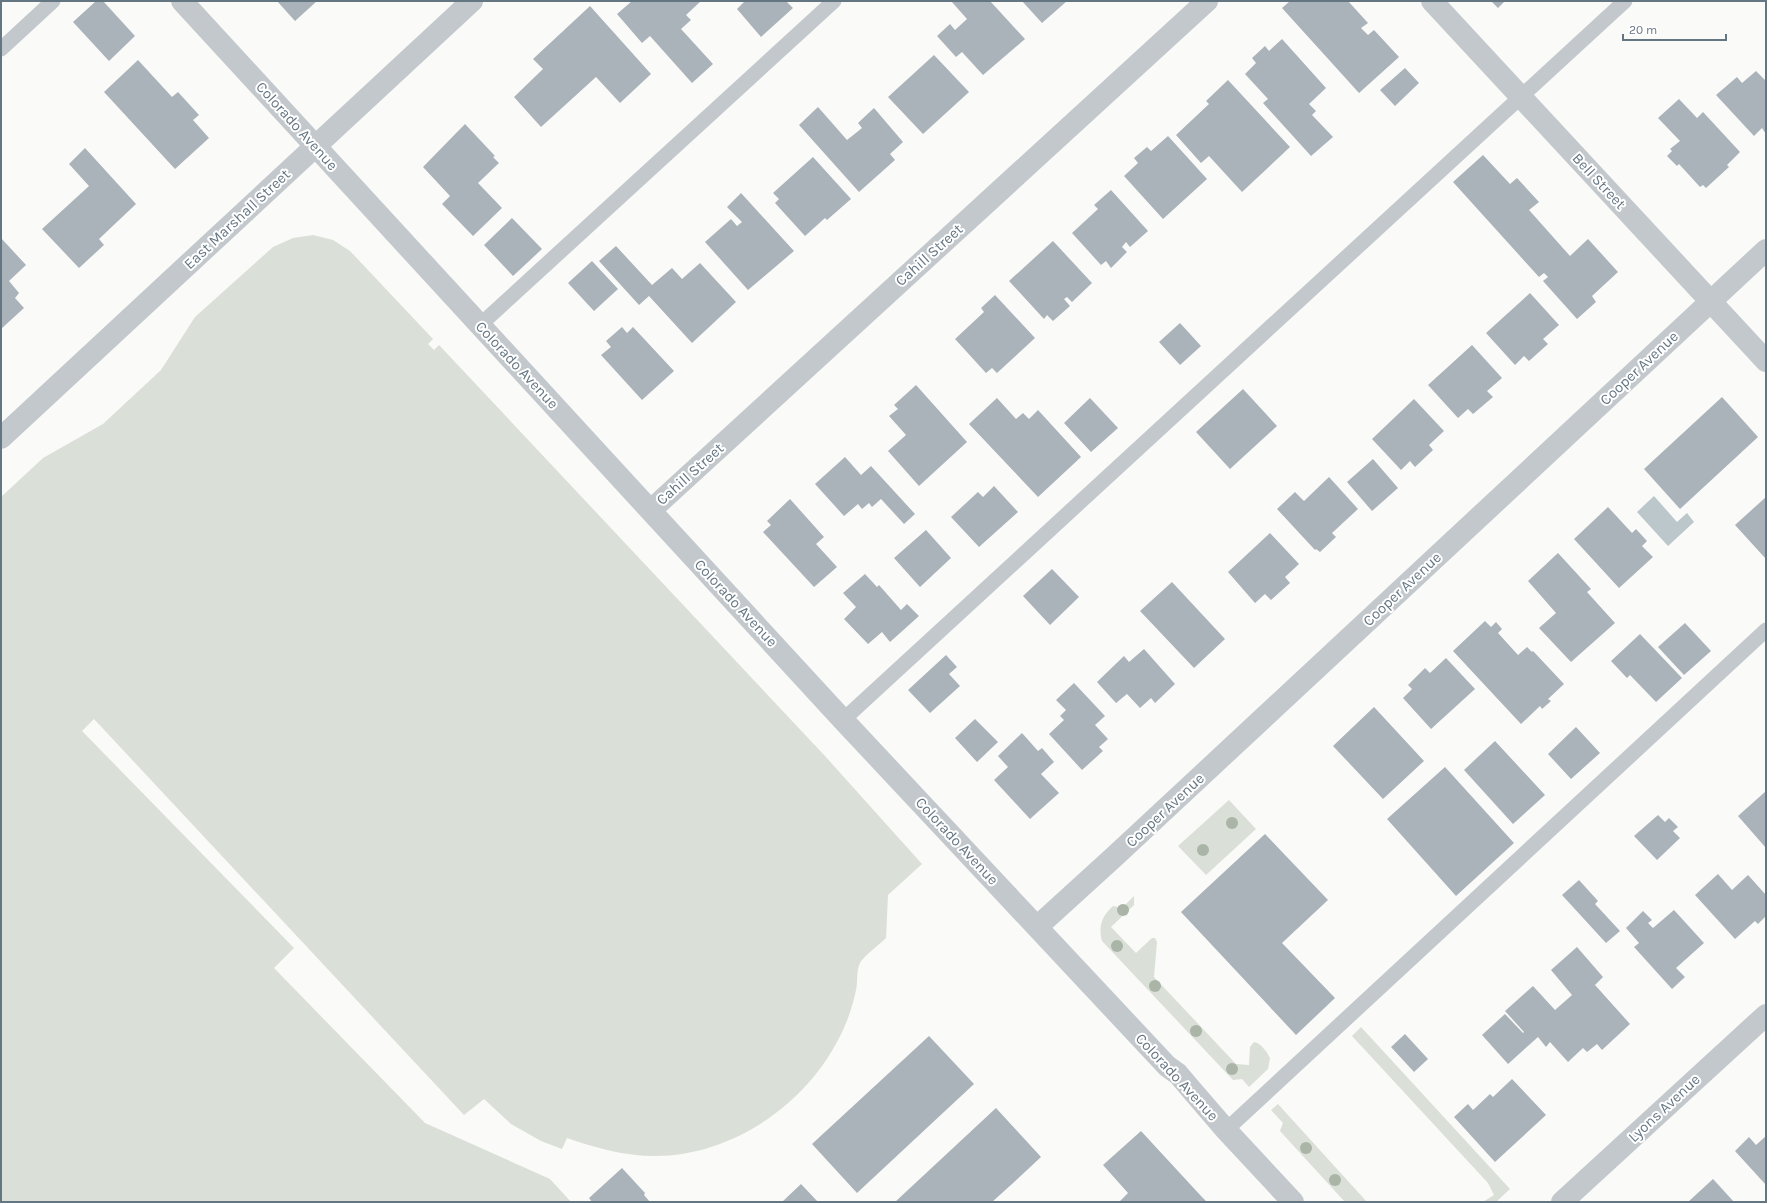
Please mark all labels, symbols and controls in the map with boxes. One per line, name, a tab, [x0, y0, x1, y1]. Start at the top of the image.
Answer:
scale bar	[1623, 16, 1726, 42]
text: 20 m	[1629, 23, 1657, 37]
street label: Colorado Avenue	[252, 78, 342, 174]
street label: Bell Street	[1568, 149, 1630, 213]
street label: East Marshall Street	[180, 165, 294, 273]
street label: Cahill Street	[892, 220, 967, 290]
street label: Colorado Avenue	[472, 317, 562, 413]
street label: Cooper Avenue	[1596, 327, 1682, 409]
street label: Cahill Street	[653, 439, 728, 509]
street label: Cooper Avenue	[1359, 548, 1445, 630]
street label: Colorado Avenue	[691, 555, 781, 651]
street label: Cooper Avenue	[1122, 769, 1208, 851]
street label: Colorado Avenue	[912, 793, 1002, 889]
street label: Colorado Avenue	[1132, 1029, 1222, 1125]
street label: Lyons Avenue	[1624, 1070, 1704, 1146]

